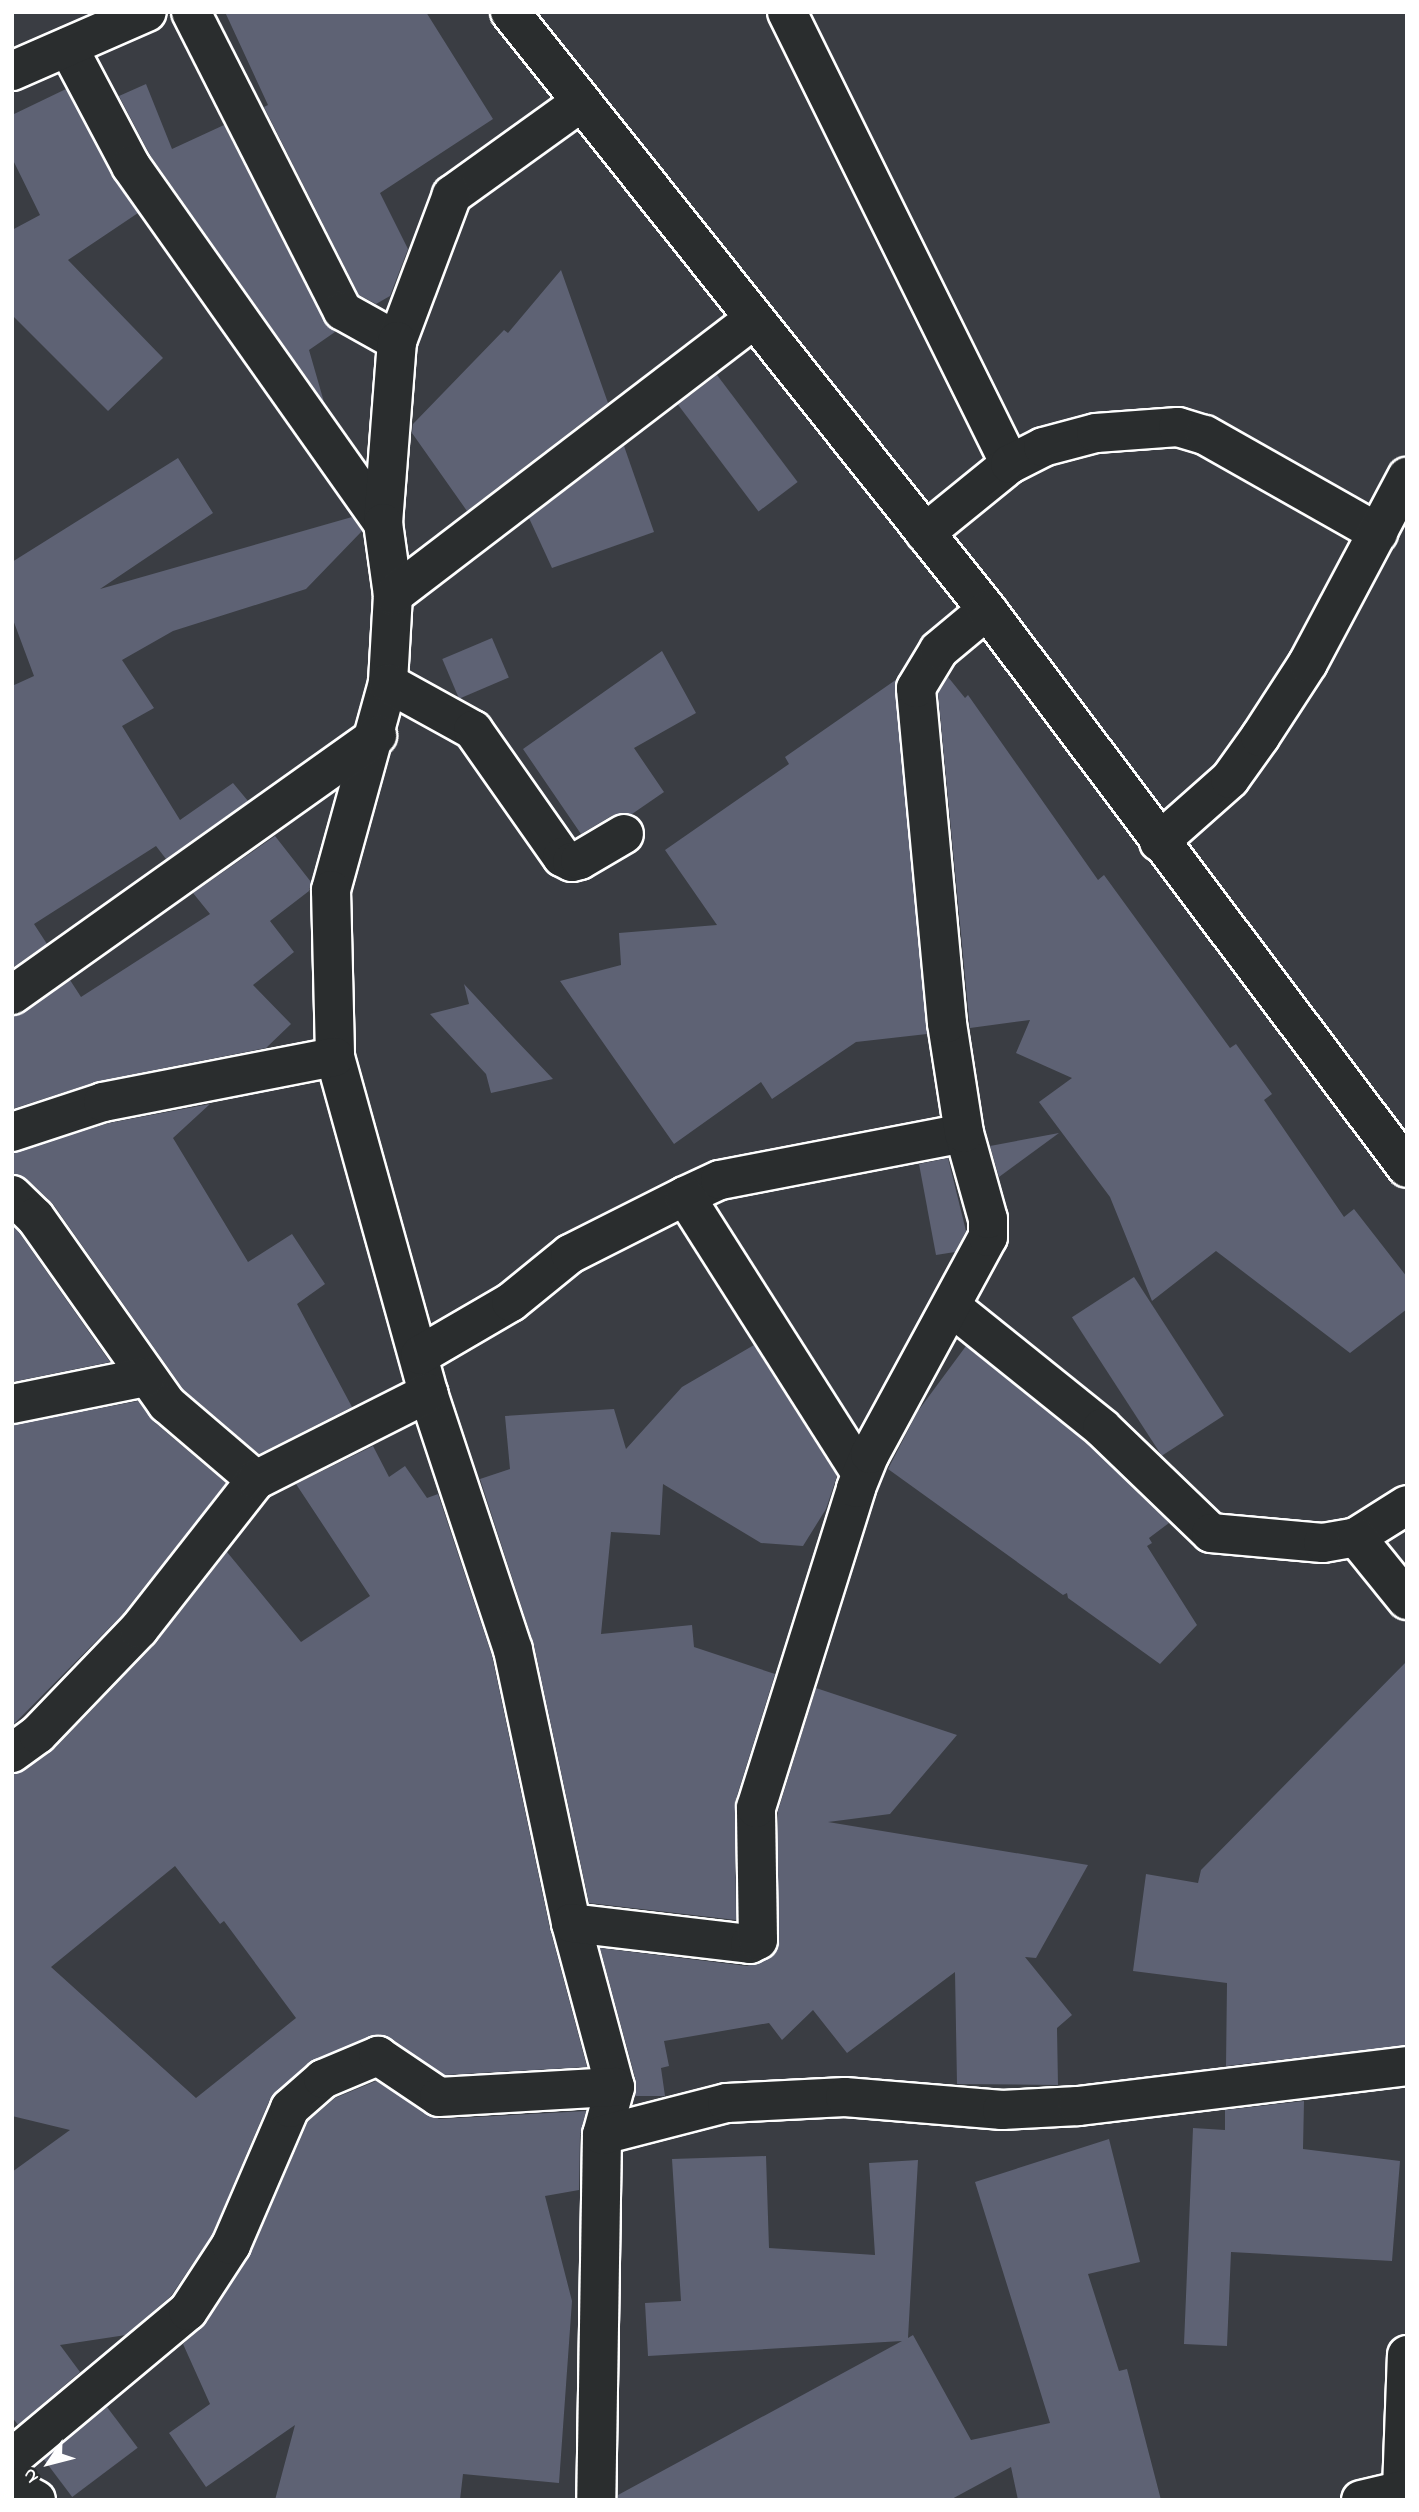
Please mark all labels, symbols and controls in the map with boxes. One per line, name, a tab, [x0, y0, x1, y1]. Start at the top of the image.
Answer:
north arrow	[14, 2428, 84, 2498]
text: N	[17, 2462, 46, 2488]

